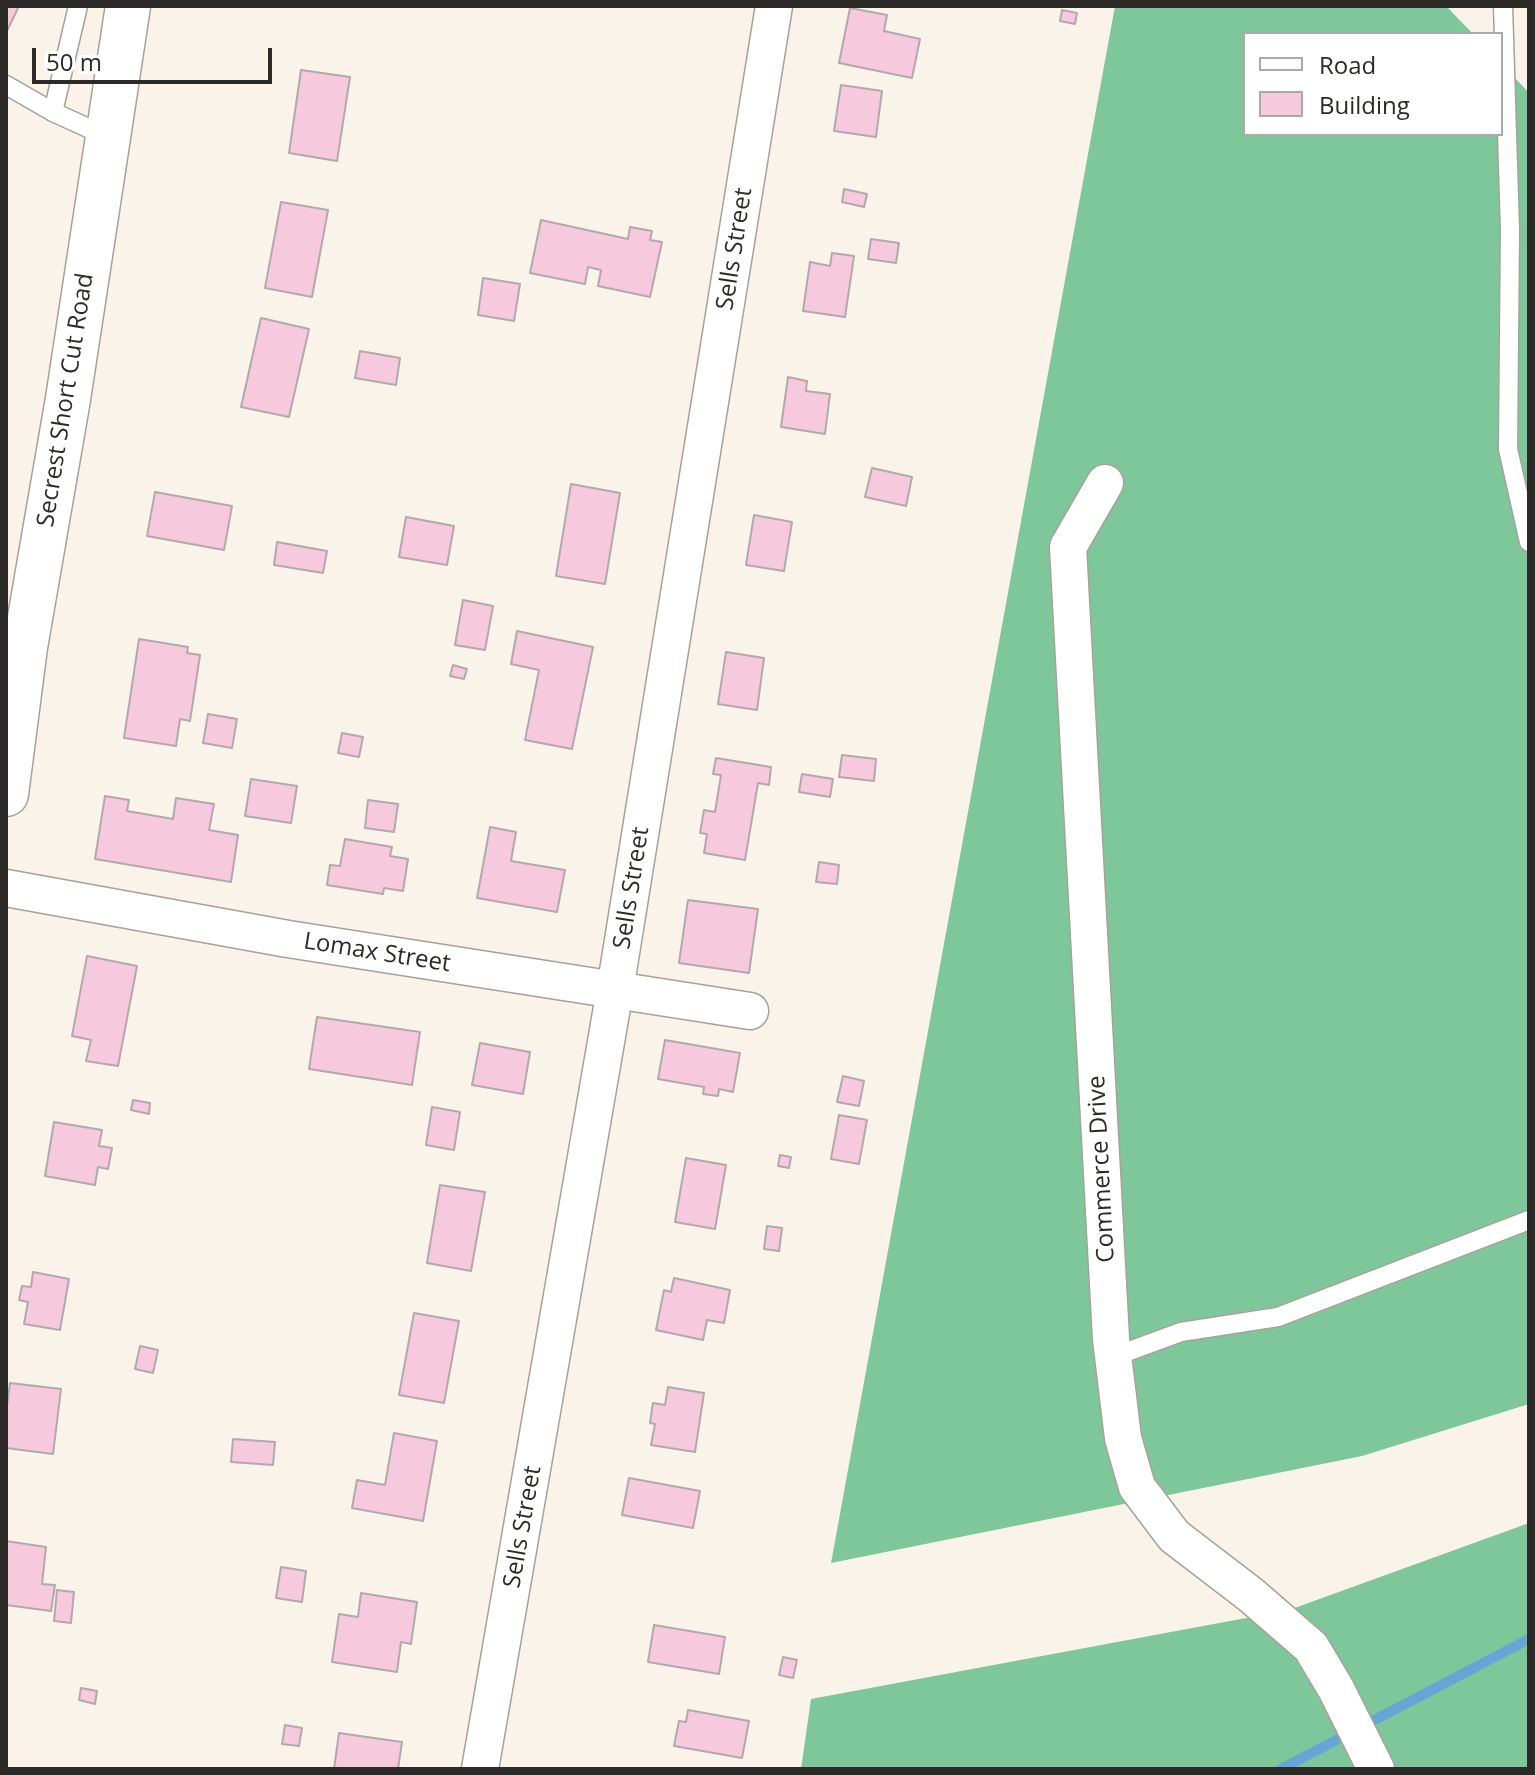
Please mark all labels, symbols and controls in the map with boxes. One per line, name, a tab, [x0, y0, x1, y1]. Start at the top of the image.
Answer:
scale bar	[36, 32, 276, 82]
legend	[1243, 32, 1503, 136]
text: 50 m	[46, 45, 102, 78]
text: Road	[1319, 48, 1376, 81]
text: Building	[1319, 88, 1410, 121]
street label: Sells Street	[711, 186, 759, 312]
street label: Secrest Short Cut Road	[32, 271, 100, 529]
street label: Sells Street	[608, 825, 656, 951]
street label: Lomax Street	[301, 927, 453, 979]
street label: Commerce Drive	[1083, 1075, 1121, 1263]
street label: Sells Street	[498, 1464, 548, 1590]

